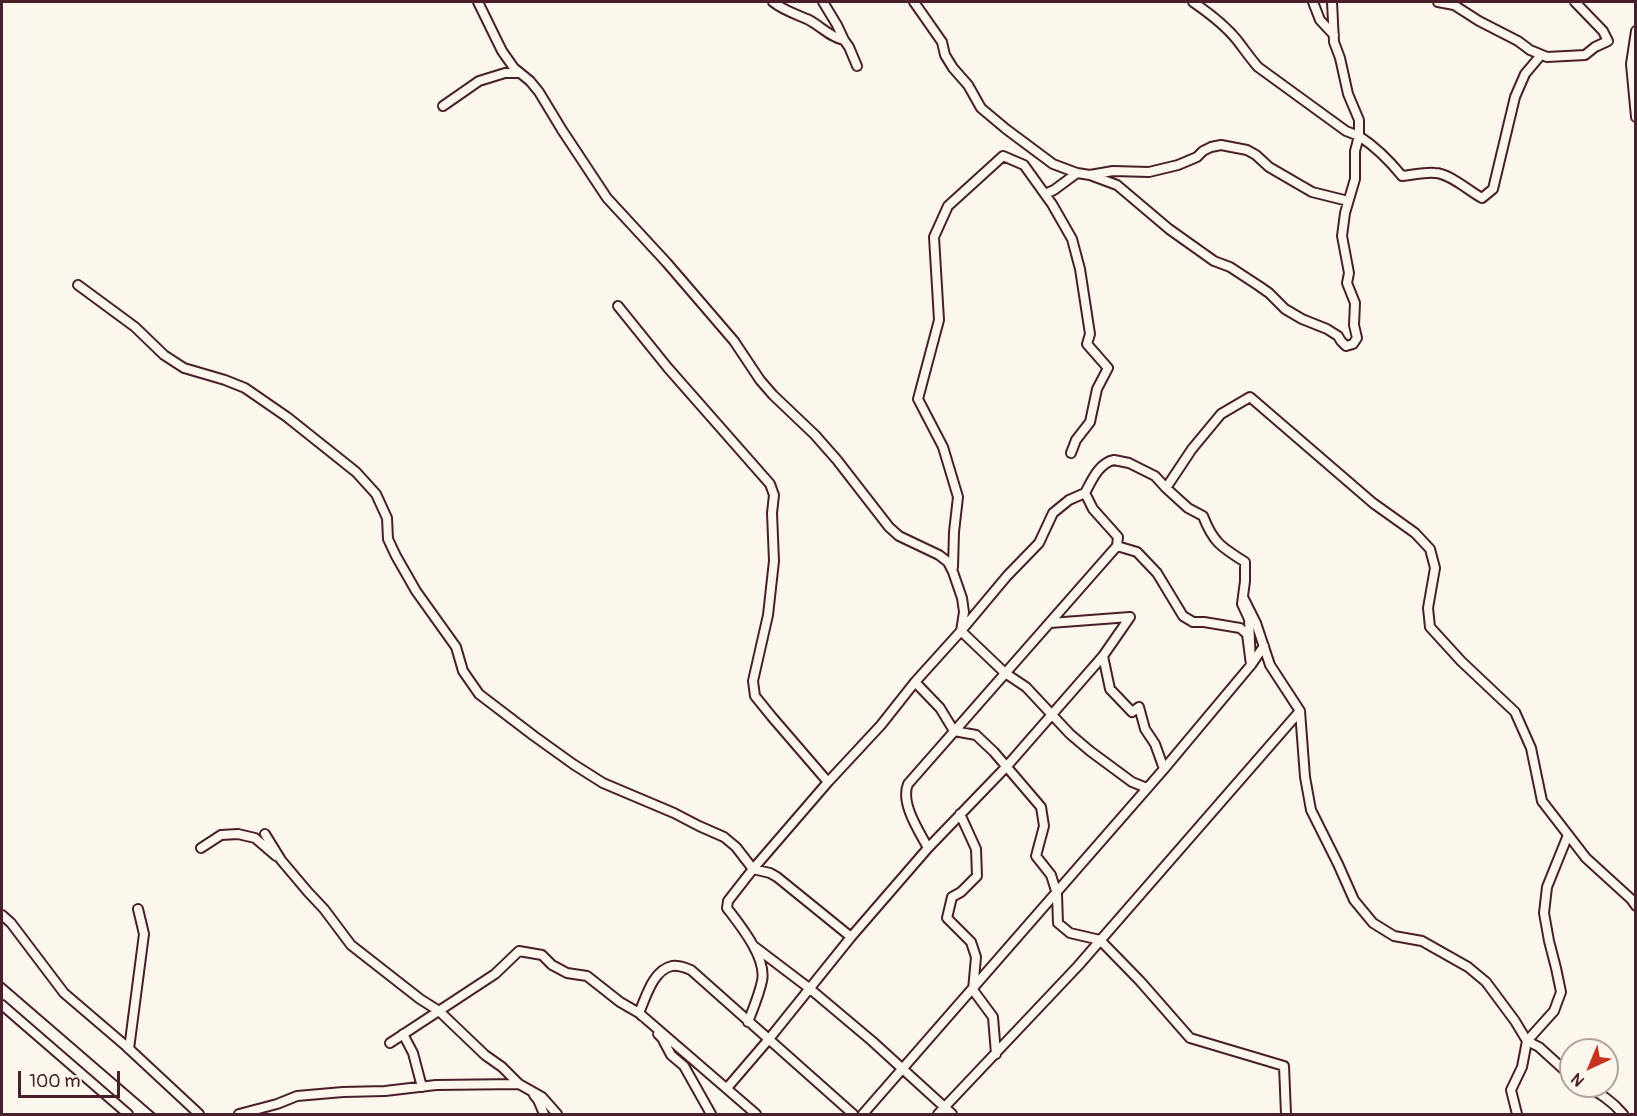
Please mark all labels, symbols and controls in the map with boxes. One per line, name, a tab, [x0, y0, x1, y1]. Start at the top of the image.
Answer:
north arrow	[1559, 1038, 1619, 1098]
scale bar	[21, 1059, 123, 1097]
text: N	[1567, 1069, 1589, 1090]
text: 100 m	[29, 1070, 81, 1093]

